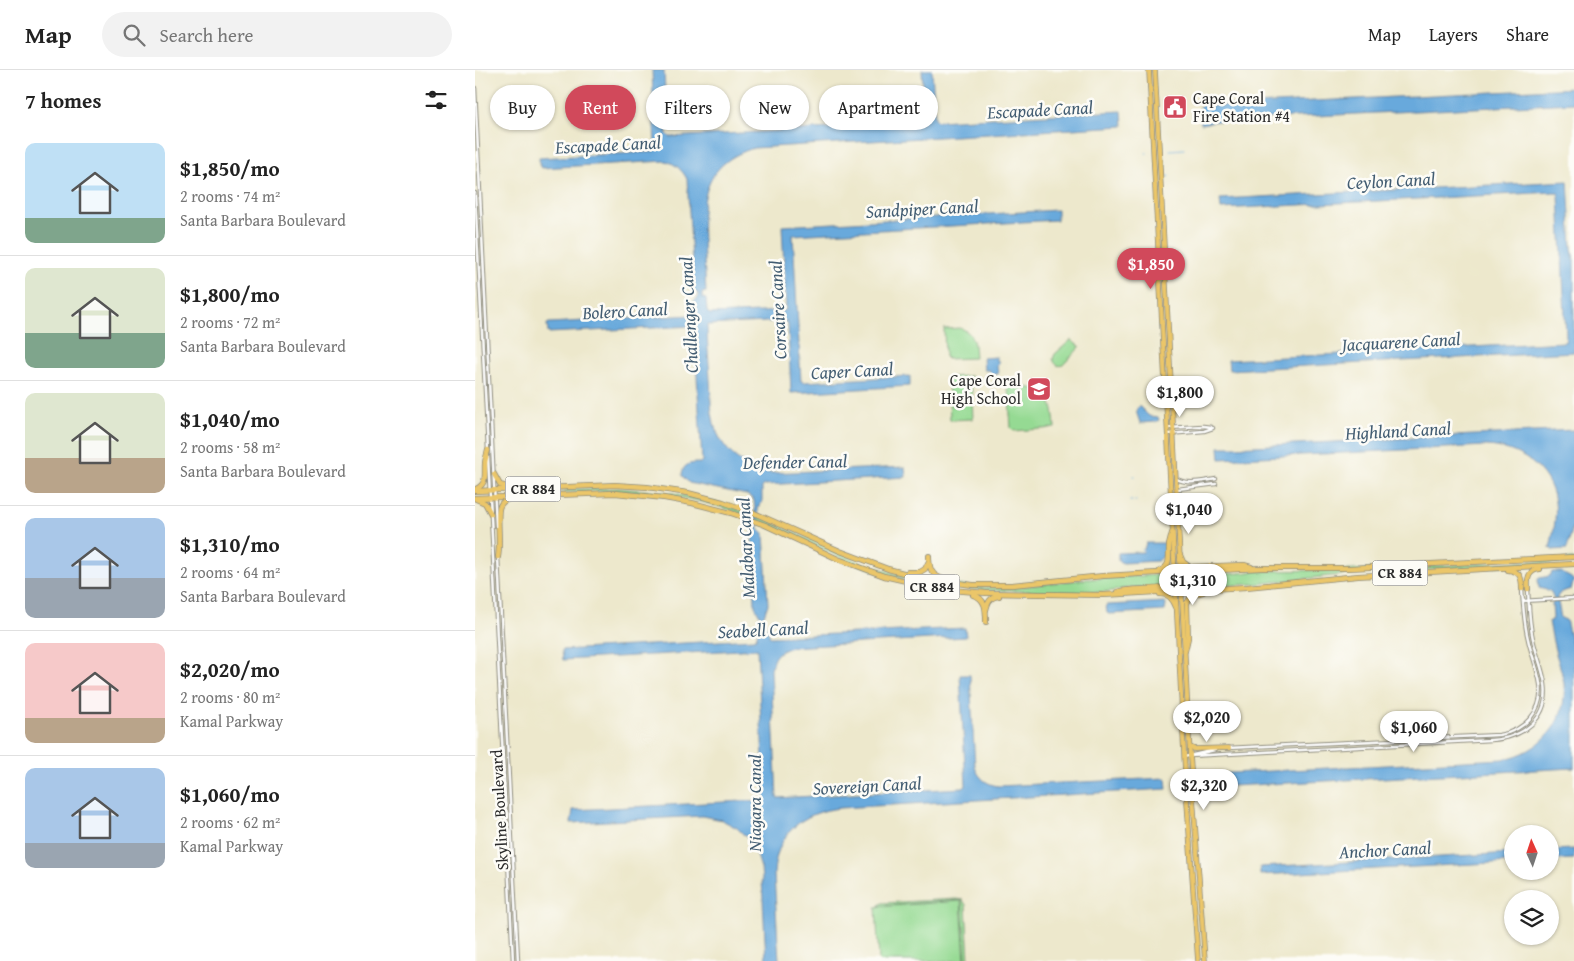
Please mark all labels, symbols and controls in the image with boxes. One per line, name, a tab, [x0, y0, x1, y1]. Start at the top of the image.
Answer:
search box	[102, 12, 452, 57]
text: Map	[25, 17, 72, 52]
icon: search	[120, 21, 148, 49]
text: Search here	[160, 21, 253, 49]
text: Map	[1368, 21, 1401, 48]
text: Layers	[1429, 21, 1478, 48]
text: Share	[1506, 21, 1549, 48]
text: 7 homes	[25, 85, 101, 116]
chip: Buy	[490, 85, 555, 130]
chip: Rent	[565, 85, 636, 130]
chip: Filters	[646, 85, 730, 130]
chip: New	[740, 85, 809, 130]
chip: Apartment	[819, 85, 938, 130]
icon: filters	[422, 86, 450, 114]
place label: Cape Coral Fire Station #4	[1193, 86, 1290, 128]
water label: Escapade Canal	[985, 93, 1094, 126]
public building icon: Cape Coral Fire Station #4	[1162, 94, 1188, 120]
water label: Escapade Canal	[553, 128, 662, 161]
text: $1,850/mo	[180, 153, 280, 184]
icon: home	[65, 163, 125, 223]
water label: Ceylon Canal	[1346, 165, 1436, 196]
text: 2 rooms · 74 m²	[180, 184, 280, 208]
water label: Sandpiper Canal	[865, 192, 979, 225]
text: Santa Barbara Boulevard	[180, 208, 346, 232]
pin: $1,850	[1110, 248, 1192, 290]
text: $1,850	[1128, 252, 1174, 276]
water label: Challenger Canal	[672, 256, 705, 374]
water label: Corsaire Canal	[761, 259, 794, 360]
text: $1,800/mo	[180, 279, 280, 310]
icon: home	[65, 288, 125, 348]
water label: Bolero Canal	[581, 295, 669, 326]
text: 2 rooms · 72 m²	[180, 310, 280, 334]
water label: Jacquarene Canal	[1338, 325, 1462, 358]
text: Santa Barbara Boulevard	[180, 334, 346, 358]
water label: Caper Canal	[810, 355, 894, 386]
place label: Cape Coral High School	[941, 368, 1022, 410]
school or university icon: Cape Coral High School	[1026, 376, 1052, 402]
pin: $1,800	[1139, 376, 1221, 418]
text: $1,800	[1157, 380, 1203, 404]
text: $1,040/mo	[180, 404, 280, 435]
icon: home	[65, 413, 125, 473]
water label: Highland Canal	[1343, 414, 1452, 447]
text: 2 rooms · 58 m²	[180, 435, 280, 459]
water label: Defender Canal	[742, 447, 848, 476]
text: Santa Barbara Boulevard	[180, 459, 346, 483]
road number: CR 884	[505, 476, 561, 502]
pin: $1,040	[1148, 492, 1230, 535]
water label: Malabar Canal	[729, 496, 762, 599]
text: $1,040	[1166, 497, 1212, 521]
text: $1,310/mo	[180, 529, 280, 560]
icon: home	[65, 538, 125, 598]
text: 2 rooms · 64 m²	[180, 560, 280, 584]
road number: CR 884	[1373, 560, 1427, 586]
pin: $1,310	[1152, 564, 1234, 606]
text: $1,310	[1170, 568, 1216, 592]
road number: CR 884	[905, 574, 959, 600]
text: Santa Barbara Boulevard	[180, 584, 346, 608]
water label: Seabell Canal	[717, 614, 810, 645]
text: $2,020/mo	[180, 654, 280, 685]
icon: home	[65, 663, 125, 723]
text: 2 rooms · 80 m²	[180, 685, 280, 709]
pin: $2,020	[1166, 700, 1248, 743]
text: $2,020	[1184, 705, 1230, 729]
text: Kamal Parkway	[180, 709, 283, 733]
pin: $1,060	[1373, 710, 1455, 753]
text: $1,060	[1391, 715, 1437, 739]
street label: Skyline Boulevard	[484, 749, 514, 871]
water label: Niagara Canal	[741, 754, 768, 853]
pin: $2,320	[1163, 768, 1245, 811]
water label: Sovereign Canal	[812, 769, 923, 802]
text: $2,320	[1181, 773, 1227, 797]
text: $1,060/mo	[180, 779, 280, 810]
icon: home	[65, 788, 125, 848]
text: 2 rooms · 62 m²	[180, 810, 280, 834]
north arrow	[1504, 825, 1559, 880]
map controls	[1504, 825, 1559, 945]
text: Kamal Parkway	[180, 834, 283, 858]
water label: Anchor Canal	[1337, 834, 1432, 865]
button: layers	[1504, 890, 1559, 945]

